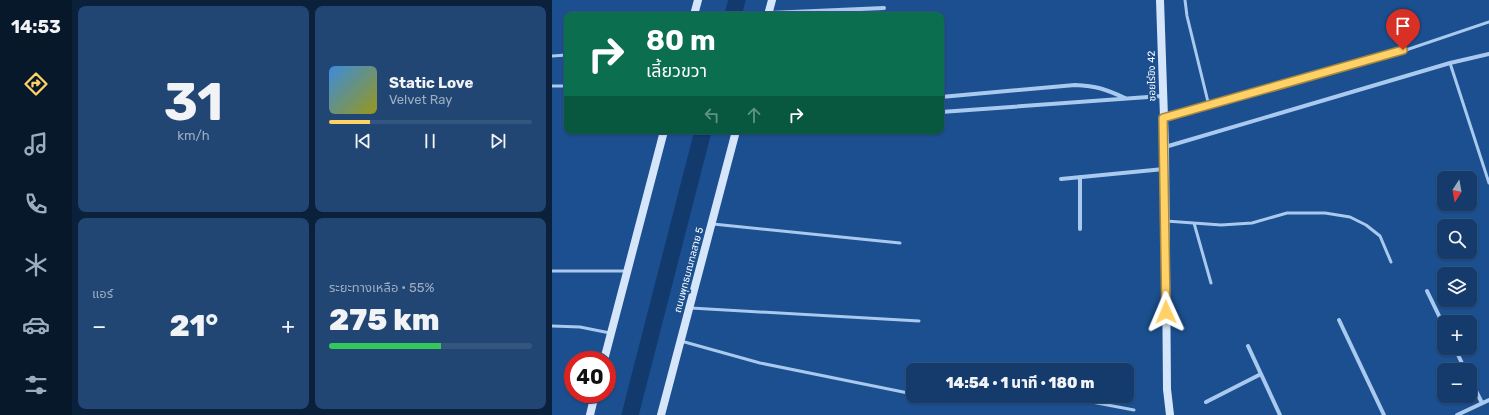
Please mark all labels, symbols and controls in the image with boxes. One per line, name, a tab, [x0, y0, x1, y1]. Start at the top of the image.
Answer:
pin	[1386, 9, 1420, 50]
icon: arrive	[1392, 15, 1414, 37]
text: 14:53	[11, 16, 61, 38]
text: 80 m	[646, 24, 716, 57]
icon: right	[580, 28, 632, 80]
street label: ซอยไร่ขิง 42	[1145, 51, 1158, 101]
text: เลี้ยวขวา	[646, 60, 707, 82]
icon: directions	[22, 70, 50, 98]
text: 31	[164, 71, 223, 133]
text: Static Love	[389, 74, 473, 92]
text: Velvet Ray	[389, 92, 452, 107]
icon: left	[701, 104, 723, 126]
icon: ahead	[743, 104, 765, 126]
icon: right	[785, 104, 807, 126]
text: km/h	[177, 128, 210, 143]
icon: music	[22, 130, 50, 158]
icon: previous	[352, 130, 374, 152]
icon: pause	[419, 130, 441, 152]
icon: next	[487, 130, 509, 152]
north arrow	[1437, 171, 1477, 211]
map controls	[1437, 171, 1477, 403]
icon: phone	[22, 190, 50, 218]
button: search	[1437, 219, 1477, 259]
street label: ถนนพุทธมณฑลสาย 5	[672, 226, 706, 314]
icon: climate	[22, 251, 50, 279]
button: layers	[1437, 267, 1477, 307]
text: ระยะทางเหลือ · 55%	[329, 280, 434, 295]
text: แอร์	[92, 286, 113, 301]
position arrow	[1145, 291, 1187, 333]
text: 275 km	[329, 302, 440, 338]
text: 21°	[169, 308, 218, 344]
icon: car	[22, 311, 50, 339]
text: −	[92, 313, 106, 340]
text: +	[281, 313, 295, 340]
button: +	[1437, 315, 1477, 355]
speed limit sign: 40	[564, 351, 616, 403]
button: −	[1437, 363, 1477, 403]
icon: filters	[22, 371, 50, 399]
text: 14:54 · 1 นาที · 180 m	[946, 374, 1094, 392]

